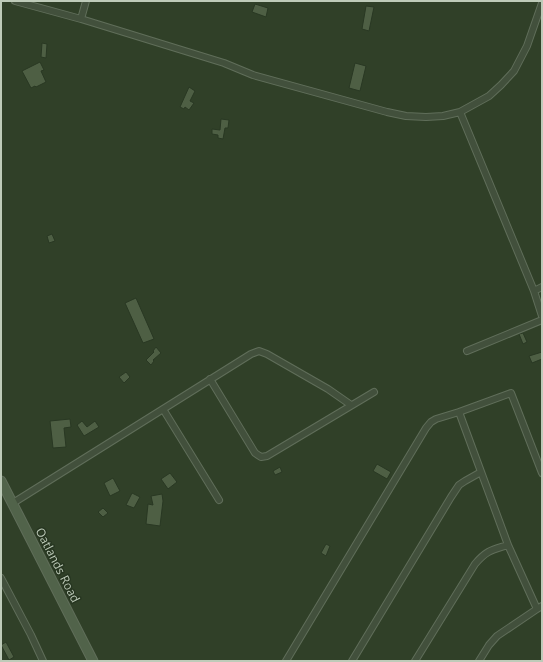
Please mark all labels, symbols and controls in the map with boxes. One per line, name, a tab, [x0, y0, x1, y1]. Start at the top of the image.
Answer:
street label: Oatlands Road	[32, 525, 84, 605]

